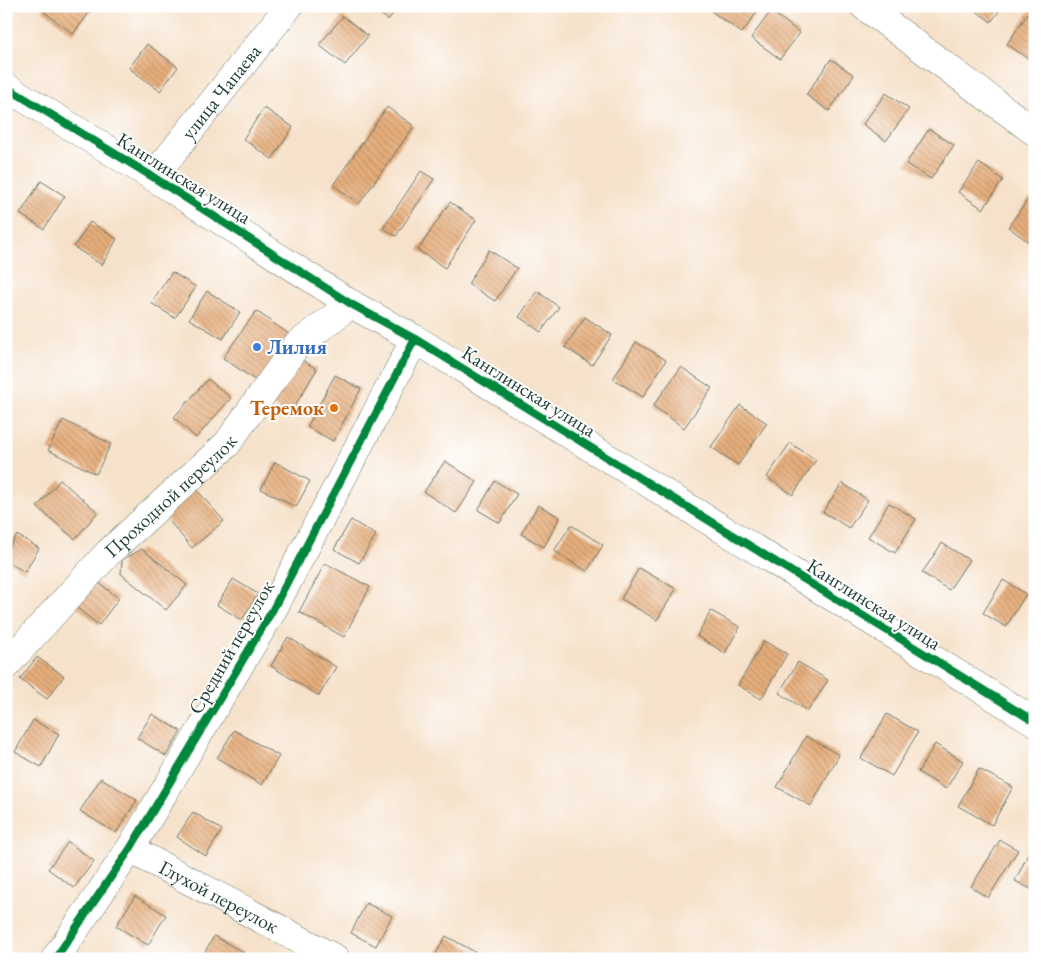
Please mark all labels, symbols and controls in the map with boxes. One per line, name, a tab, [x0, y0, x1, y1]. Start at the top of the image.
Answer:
street label: улица Чапаева	[175, 39, 267, 145]
street label: Канглинская улица	[112, 126, 256, 230]
place label: Лилия	[267, 334, 327, 360]
street label: Канглинская улица	[457, 339, 601, 443]
marker: Лилия	[251, 341, 263, 353]
place label: Теремок	[250, 395, 324, 421]
marker: Теремок	[328, 402, 340, 414]
street label: Проходной переулок	[98, 429, 243, 563]
street label: Канглинская улица	[802, 552, 946, 656]
street label: Средний переулок	[182, 575, 280, 719]
street label: Глухой переулок	[155, 854, 284, 939]

